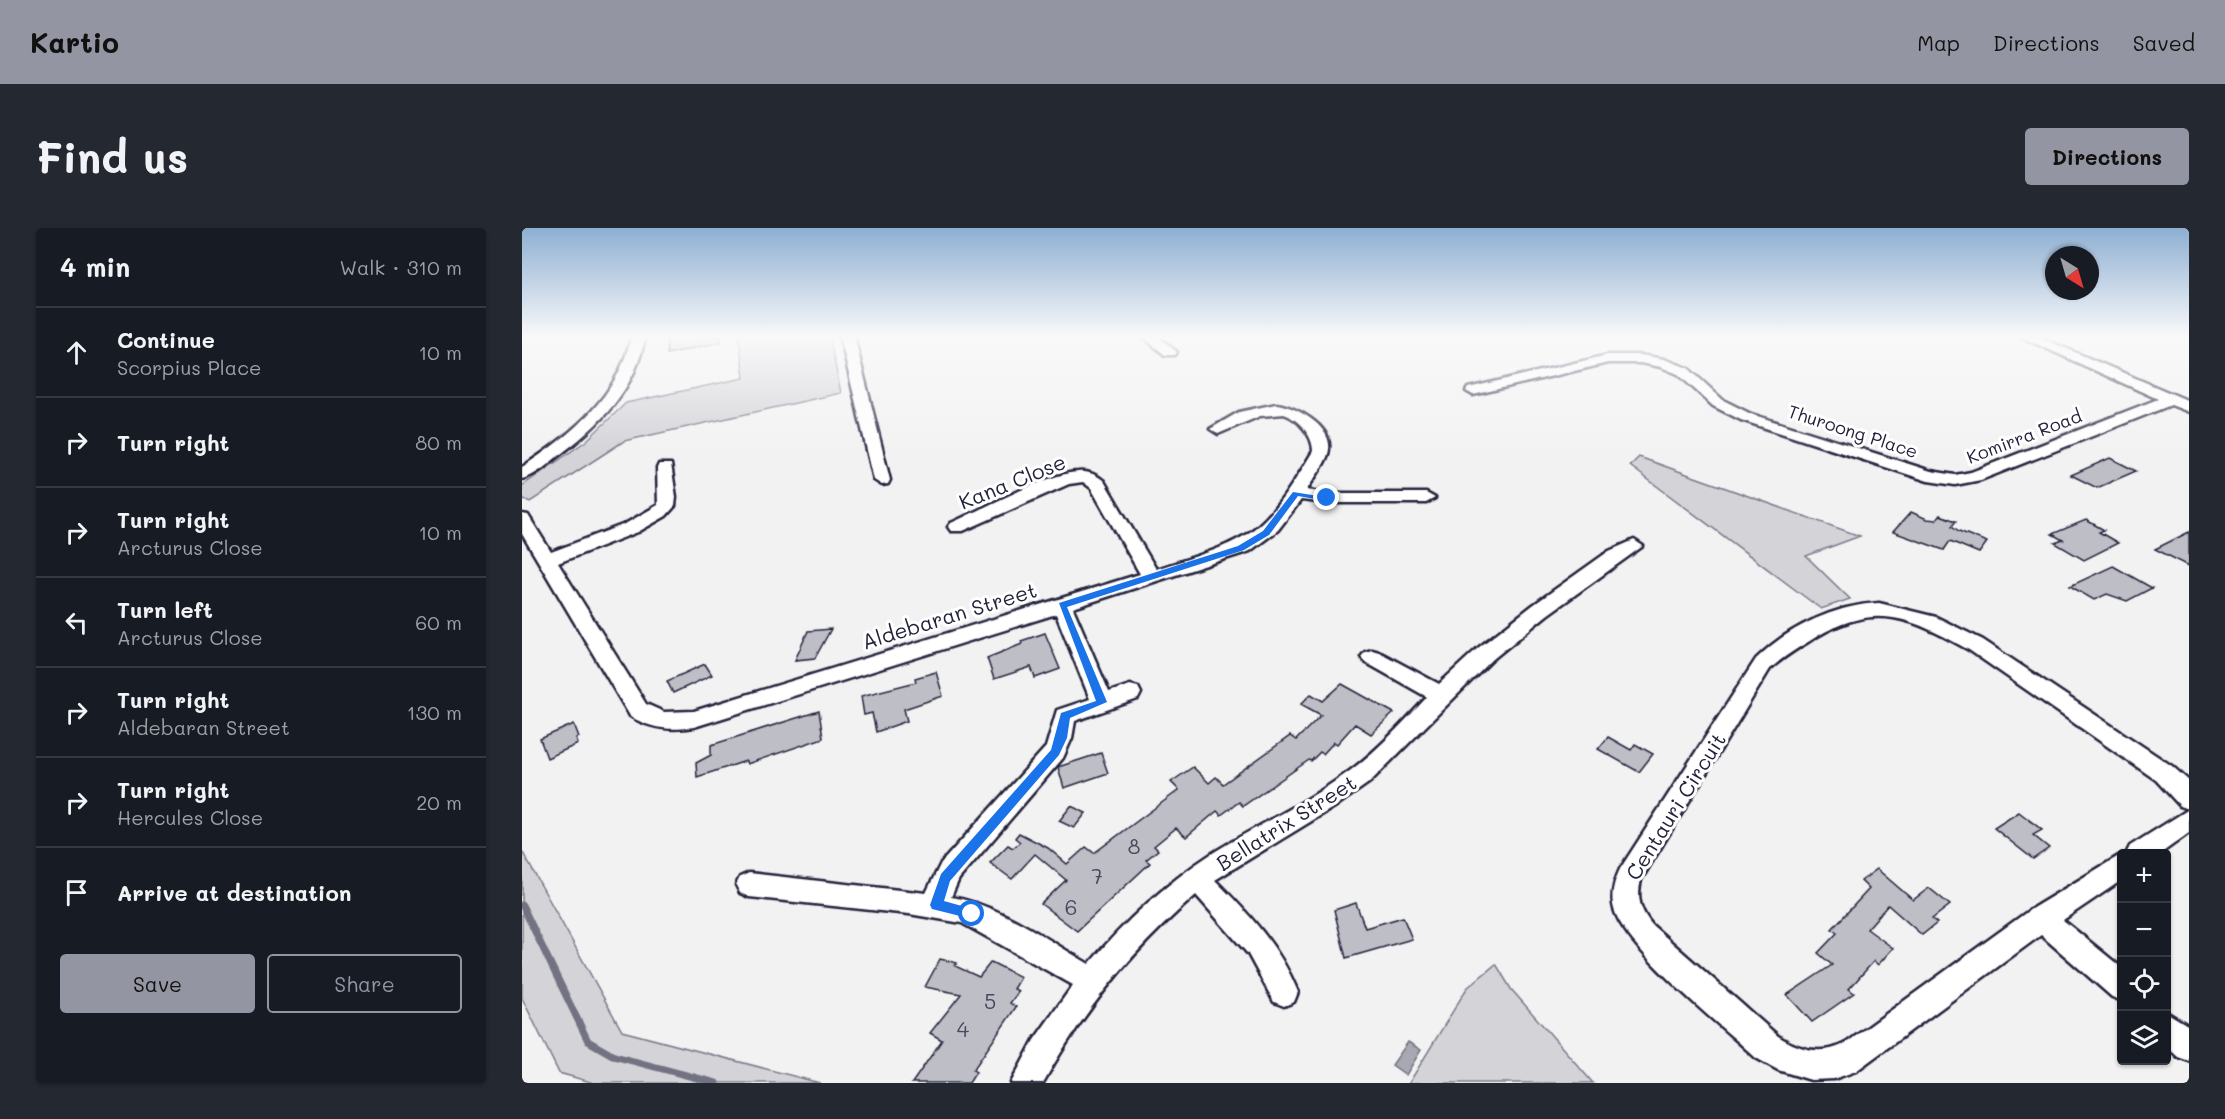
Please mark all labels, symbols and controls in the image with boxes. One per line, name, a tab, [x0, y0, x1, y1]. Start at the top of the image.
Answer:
text: Kartio	[30, 24, 119, 60]
text: Map	[1917, 29, 1960, 56]
text: Directions	[1993, 29, 2100, 56]
text: Saved	[2133, 29, 2195, 56]
button: Directions	[2025, 128, 2189, 185]
text: Find us	[36, 129, 188, 184]
north arrow	[2045, 246, 2099, 300]
text: 4 min	[60, 250, 130, 284]
text: Walk · 310 m	[339, 254, 462, 280]
text: Continue	[117, 325, 215, 354]
icon: ahead	[60, 336, 93, 369]
text: 10 m	[418, 339, 462, 365]
text: Scorpius Place	[117, 354, 261, 380]
street label: Thuroong Place	[1785, 399, 1921, 463]
street label: Komirra Road	[1963, 403, 2085, 469]
icon: right	[60, 426, 93, 459]
text: Turn right	[117, 428, 229, 457]
text: 80 m	[415, 429, 462, 455]
street label: Kana Close	[954, 447, 1070, 515]
route end	[1313, 484, 1339, 510]
text: Turn right	[117, 505, 229, 534]
icon: right	[60, 516, 93, 549]
text: 10 m	[418, 519, 462, 545]
text: Arcturus Close	[117, 534, 263, 560]
street label: Aldebaran Street	[858, 576, 1040, 654]
text: Turn left	[117, 595, 213, 624]
icon: left	[60, 606, 93, 639]
text: 60 m	[415, 609, 462, 635]
text: Arcturus Close	[117, 624, 263, 650]
text: Turn right	[117, 685, 229, 714]
icon: right	[60, 696, 93, 729]
text: 130 m	[407, 699, 462, 725]
text: Aldebaran Street	[117, 714, 290, 740]
street label: Centauri Circuit	[1619, 727, 1731, 885]
street label: Bellatrix Street	[1211, 768, 1361, 876]
text: Turn right	[117, 775, 229, 804]
icon: right	[60, 786, 93, 819]
text: 20 m	[416, 789, 462, 815]
text: Hercules Close	[117, 804, 263, 830]
house number: 8	[1128, 832, 1140, 859]
map controls	[2117, 849, 2171, 1065]
button: +	[2117, 849, 2171, 903]
house number: 7	[1091, 862, 1103, 889]
icon: arrive	[60, 876, 93, 909]
text: Arrive at destination	[117, 878, 352, 907]
house number: 6	[1065, 893, 1077, 920]
route start	[958, 900, 984, 926]
button: −	[2117, 903, 2171, 957]
button: Save	[60, 954, 255, 1013]
button: Share	[267, 954, 462, 1013]
button: locate	[2117, 957, 2171, 1011]
house number: 5	[984, 987, 996, 1014]
button: layers	[2117, 1011, 2171, 1065]
house number: 4	[957, 1015, 970, 1042]

